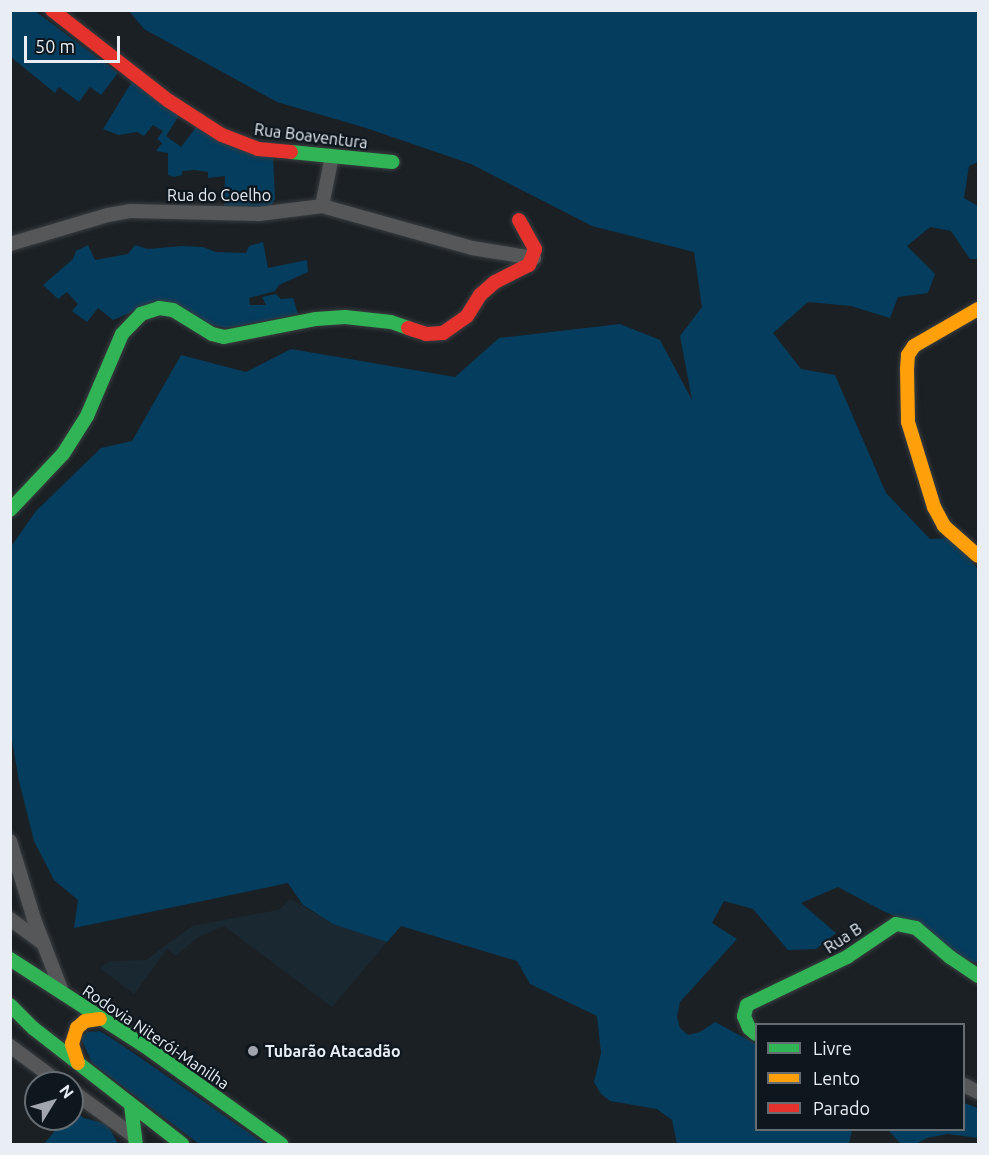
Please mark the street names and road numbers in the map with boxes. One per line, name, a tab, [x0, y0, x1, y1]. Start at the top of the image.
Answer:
street label: Rua Boaventura	[253, 120, 369, 152]
street label: Rua do Coelho	[167, 185, 271, 205]
street label: Rua B	[821, 919, 865, 957]
street label: Rodovia Niterói-Manilha	[79, 981, 233, 1093]

